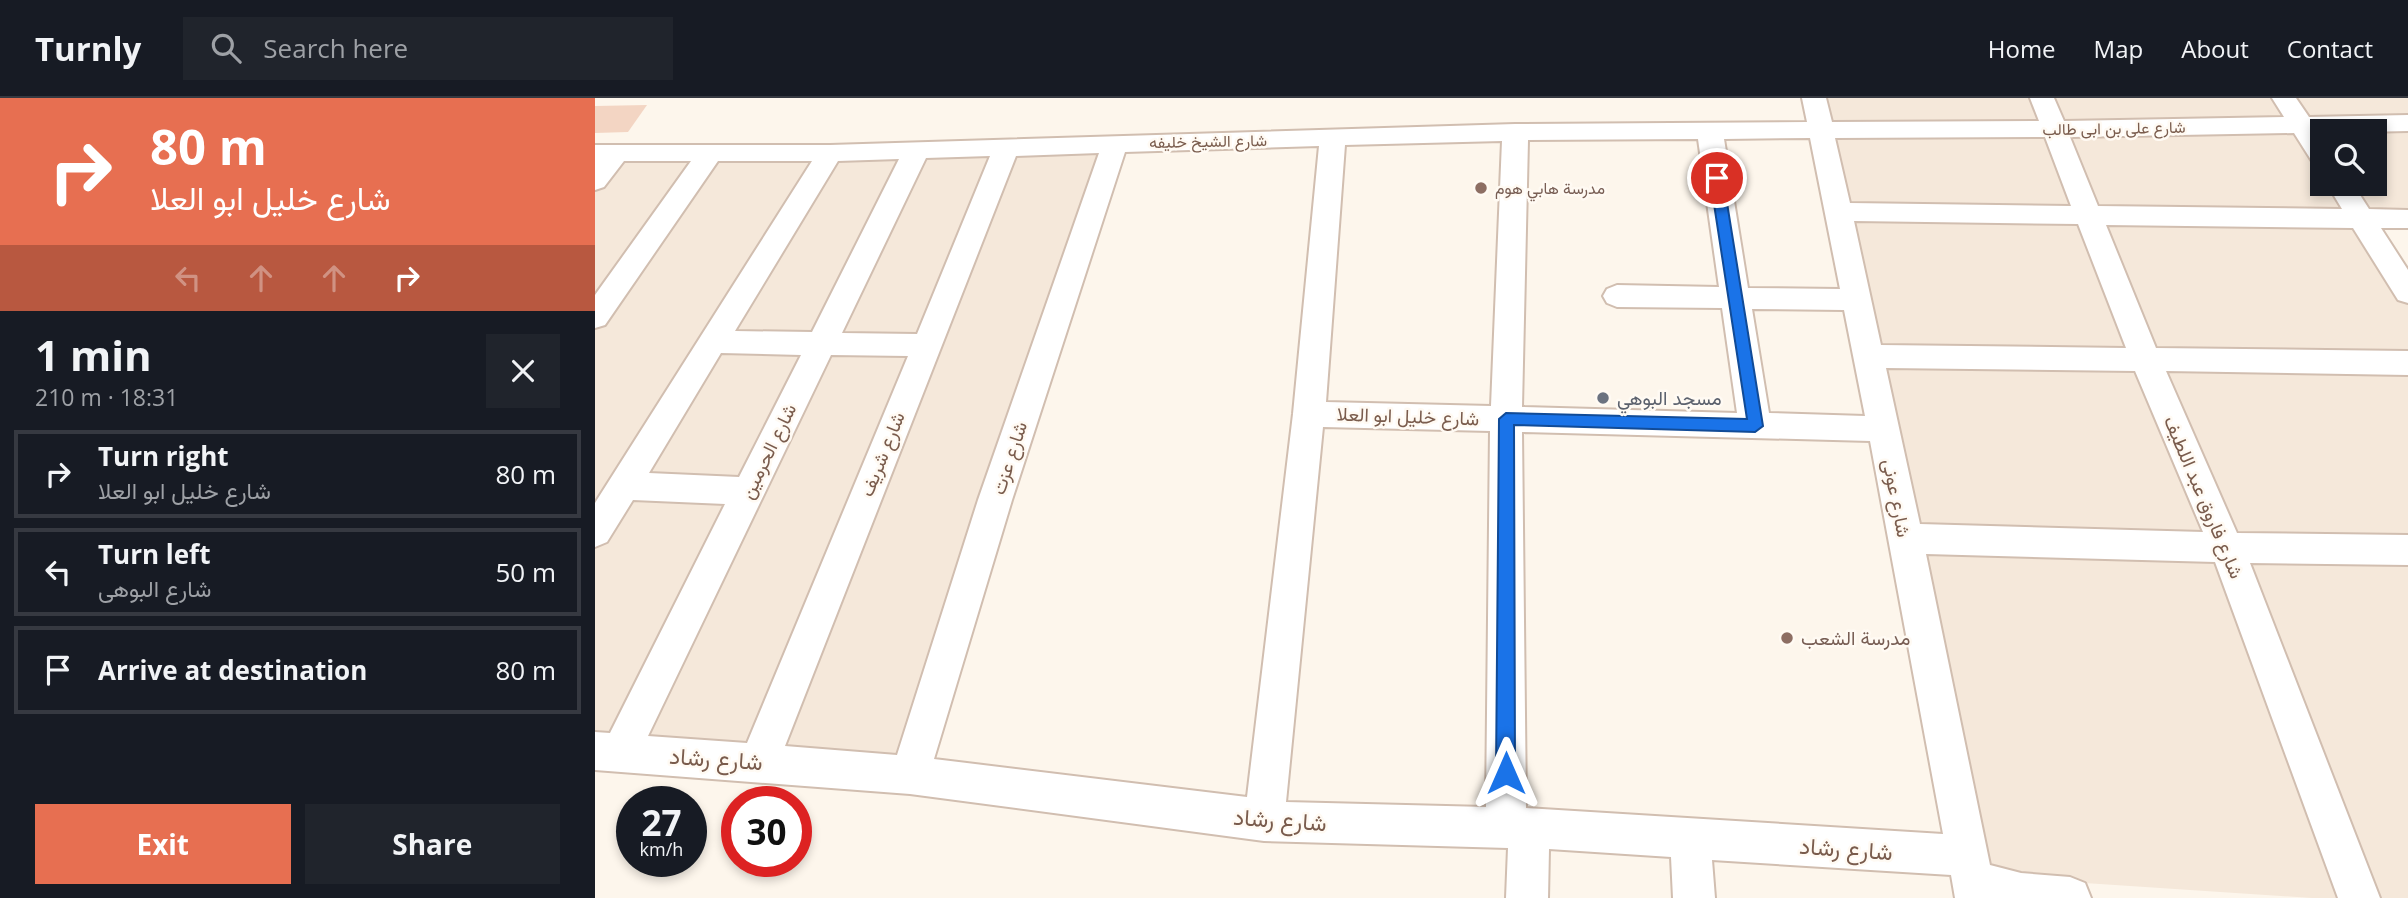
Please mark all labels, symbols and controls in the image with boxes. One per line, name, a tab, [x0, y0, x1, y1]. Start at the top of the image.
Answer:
search box	[183, 17, 673, 80]
text: Turnly	[35, 26, 141, 71]
icon: search	[207, 29, 245, 67]
text: Search here	[263, 30, 408, 66]
text: Home	[1988, 32, 2056, 65]
text: Map	[2094, 32, 2143, 65]
text: About	[2181, 32, 2249, 65]
text: Contact	[2287, 32, 2373, 65]
text: 80 m	[150, 113, 267, 179]
street label: شارع على بن ابى طالب	[2042, 116, 2186, 141]
map controls	[2310, 119, 2387, 196]
button: search	[2310, 119, 2387, 196]
icon: right	[35, 126, 126, 217]
street label: شارع الشيخ خليفه	[1149, 129, 1267, 154]
pin	[1687, 148, 1747, 208]
icon: arrive	[1698, 159, 1736, 197]
text: شارع خليل ابو العلا	[150, 176, 390, 219]
place label: مدرسة هابي هوم	[1495, 177, 1605, 202]
marker: مدرسة هابي هوم	[1473, 180, 1489, 196]
icon: left	[169, 259, 207, 297]
icon: ahead	[242, 259, 280, 297]
icon: ahead	[315, 259, 353, 297]
icon: right	[388, 259, 426, 297]
text: 1 min	[35, 326, 152, 383]
button: close	[486, 334, 560, 408]
text: 210 m · 18:31	[35, 381, 178, 413]
place label: مسجد البوهي	[1617, 385, 1722, 414]
marker: مسجد البوهي	[1595, 390, 1611, 406]
street label: شارع الحرمين	[734, 399, 802, 503]
street label: شارع خليل ابو العلا	[1336, 401, 1480, 431]
street label: شارع شريف	[853, 408, 911, 500]
street label: شارع فاروق عبد اللطيف	[2158, 412, 2250, 582]
street label: شارع عزت	[985, 418, 1033, 498]
text: Turn right	[98, 438, 229, 474]
icon: right	[39, 455, 77, 493]
text: 80 m	[495, 456, 556, 492]
street label: شارع عونى	[1877, 457, 1917, 539]
text: شارع خليل ابو العلا	[98, 474, 271, 506]
text: Turn left	[98, 536, 210, 572]
icon: left	[39, 553, 77, 591]
text: 50 m	[495, 554, 556, 590]
text: شارع البوهى	[98, 572, 211, 604]
place label: مدرسة الشعب	[1801, 625, 1910, 651]
marker: مدرسة الشعب	[1779, 630, 1795, 646]
icon: arrive	[39, 651, 77, 689]
text: Arrive at destination	[98, 652, 367, 688]
text: 80 m	[495, 652, 556, 688]
position arrow	[1469, 736, 1543, 810]
street label: شارع رشاد	[668, 739, 764, 778]
speed limit sign: 30	[721, 786, 812, 877]
text: 27	[641, 799, 682, 846]
street label: شارع رشاد	[1232, 800, 1328, 839]
button: Exit	[35, 804, 291, 884]
button: Share	[305, 804, 560, 884]
street label: شارع رشاد	[1798, 829, 1894, 868]
text: km/h	[640, 837, 683, 861]

